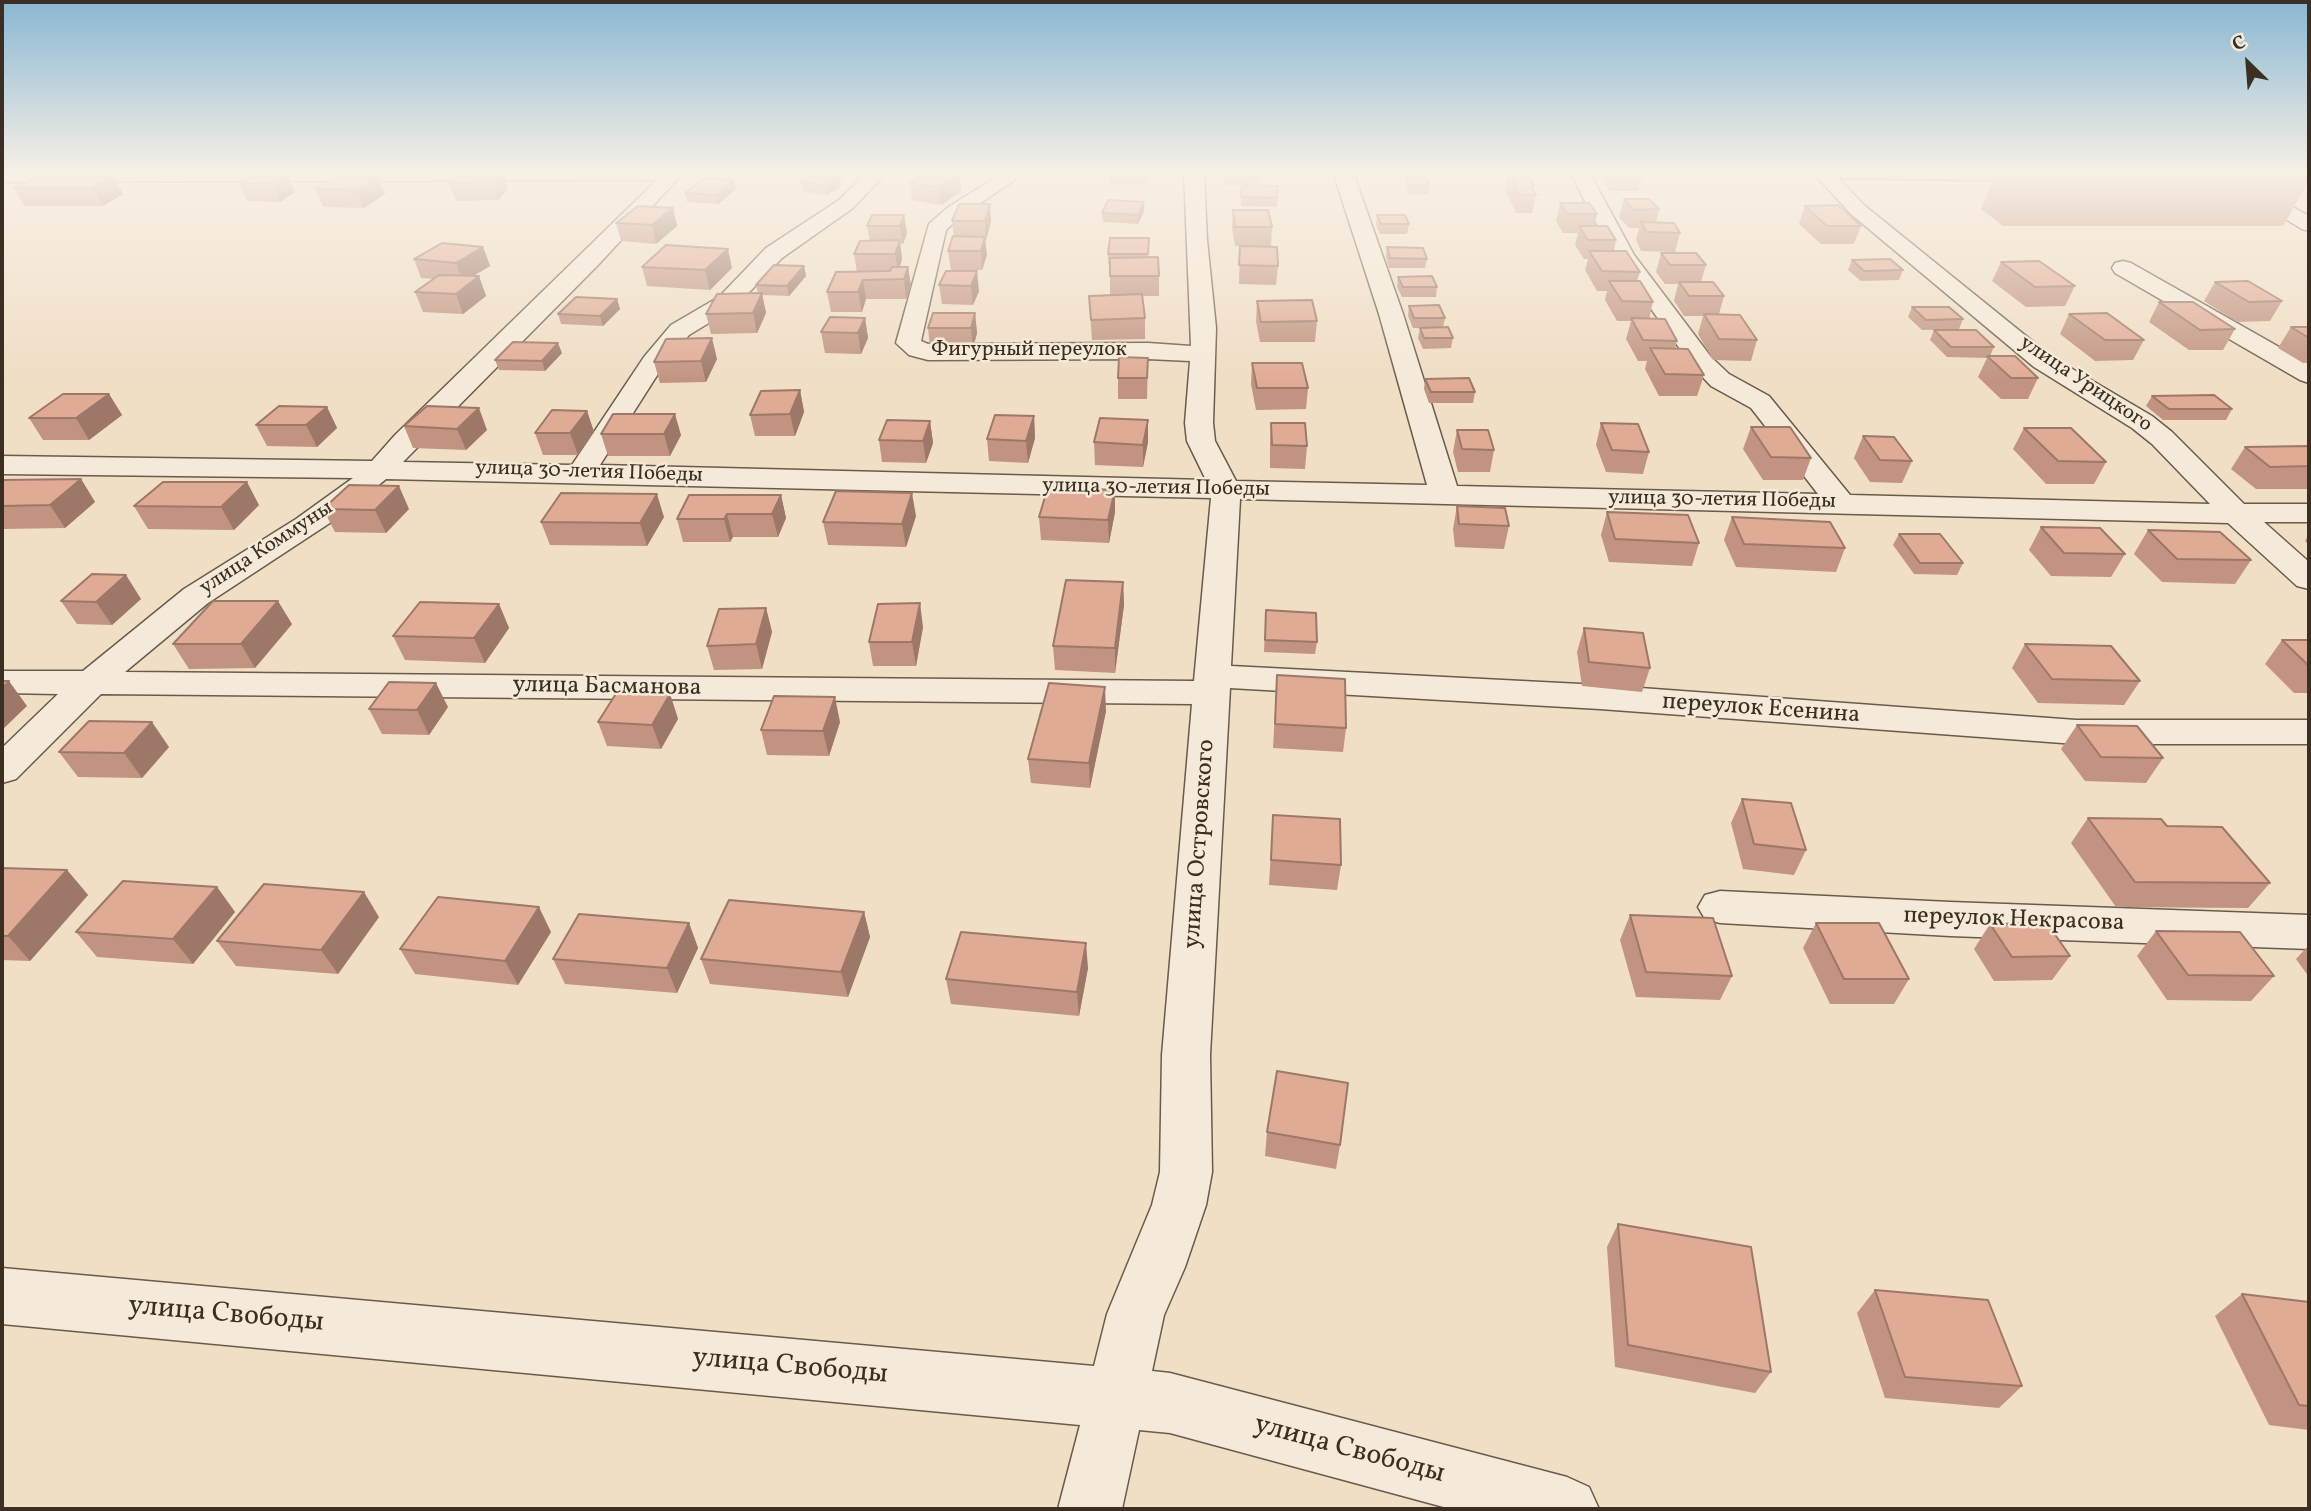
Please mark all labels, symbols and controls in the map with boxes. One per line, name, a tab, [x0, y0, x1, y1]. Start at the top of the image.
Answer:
north arrow	[2213, 28, 2283, 98]
text: С	[2228, 30, 2250, 58]
street label: улица Урицкого	[2014, 331, 2156, 439]
street label: Фигурный переулок	[931, 338, 1127, 364]
street label: улица 30-летия Победы	[475, 456, 703, 490]
street label: улица 30-летия Победы	[1042, 474, 1270, 504]
street label: улица 30-летия Победы	[1608, 486, 1836, 516]
street label: улица Коммуны	[195, 496, 339, 602]
street label: улица Басманова	[512, 672, 702, 704]
street label: переулок Есенина	[1661, 689, 1861, 731]
street label: улица Островского	[1179, 738, 1223, 950]
street label: переулок Некрасова	[1903, 903, 2125, 939]
street label: улица Свободы	[127, 1291, 325, 1341]
street label: улица Свободы	[691, 1343, 889, 1393]
street label: улица Свободы	[1250, 1409, 1448, 1493]

